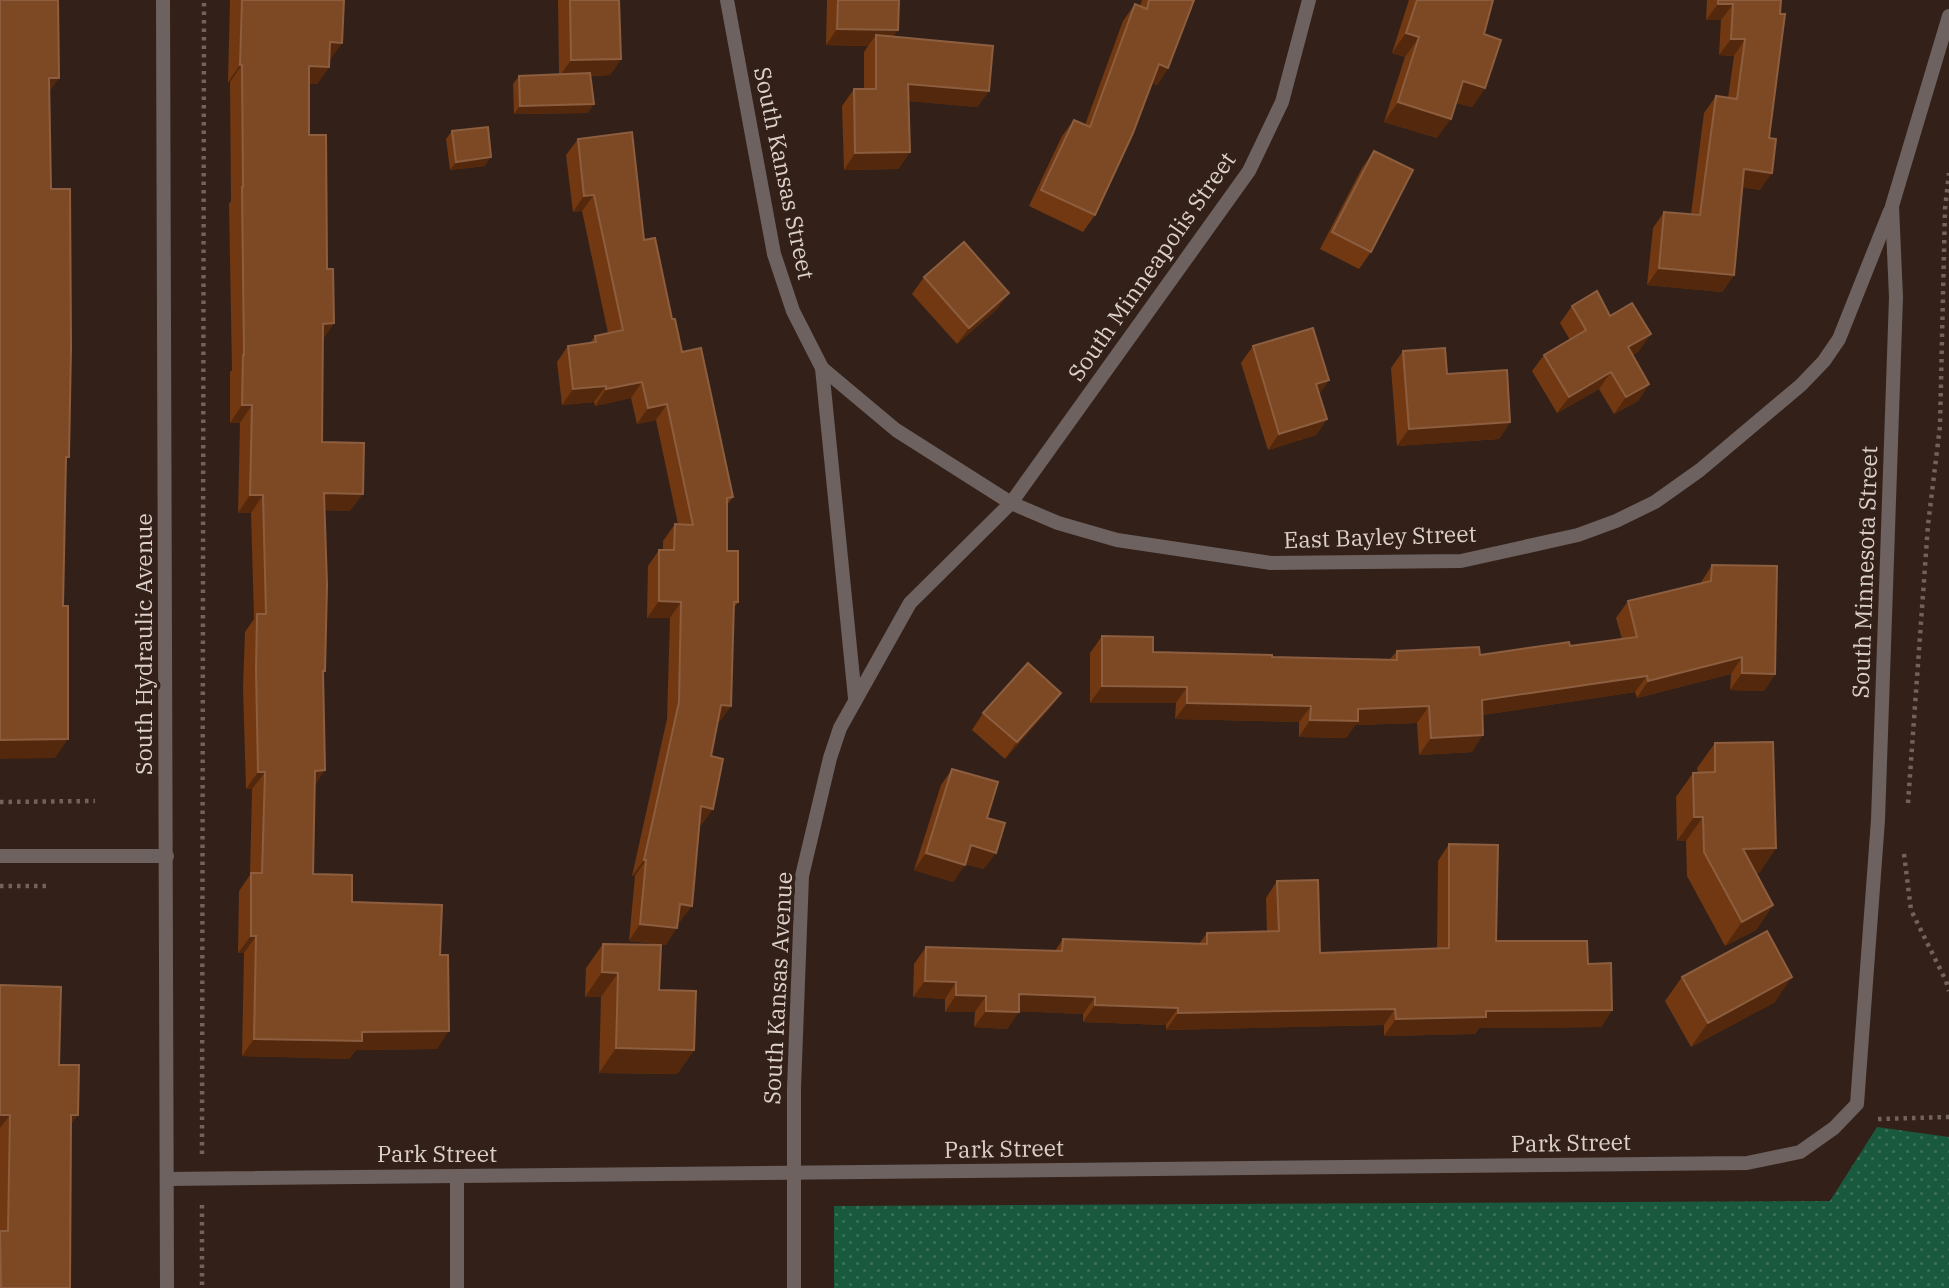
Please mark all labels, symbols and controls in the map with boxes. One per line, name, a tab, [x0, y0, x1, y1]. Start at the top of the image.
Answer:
street label: South Kansas Street	[748, 64, 822, 282]
street label: South Minneapolis Street	[1060, 146, 1242, 386]
street label: South Minnesota Street	[1845, 445, 1883, 699]
street label: South Hydraulic Avenue	[128, 513, 158, 775]
street label: East Bayley Street	[1283, 518, 1477, 554]
street label: South Kansas Avenue	[756, 871, 798, 1105]
street label: Park Street	[1511, 1126, 1631, 1158]
street label: Park Street	[944, 1132, 1064, 1164]
street label: Park Street	[377, 1138, 497, 1168]

